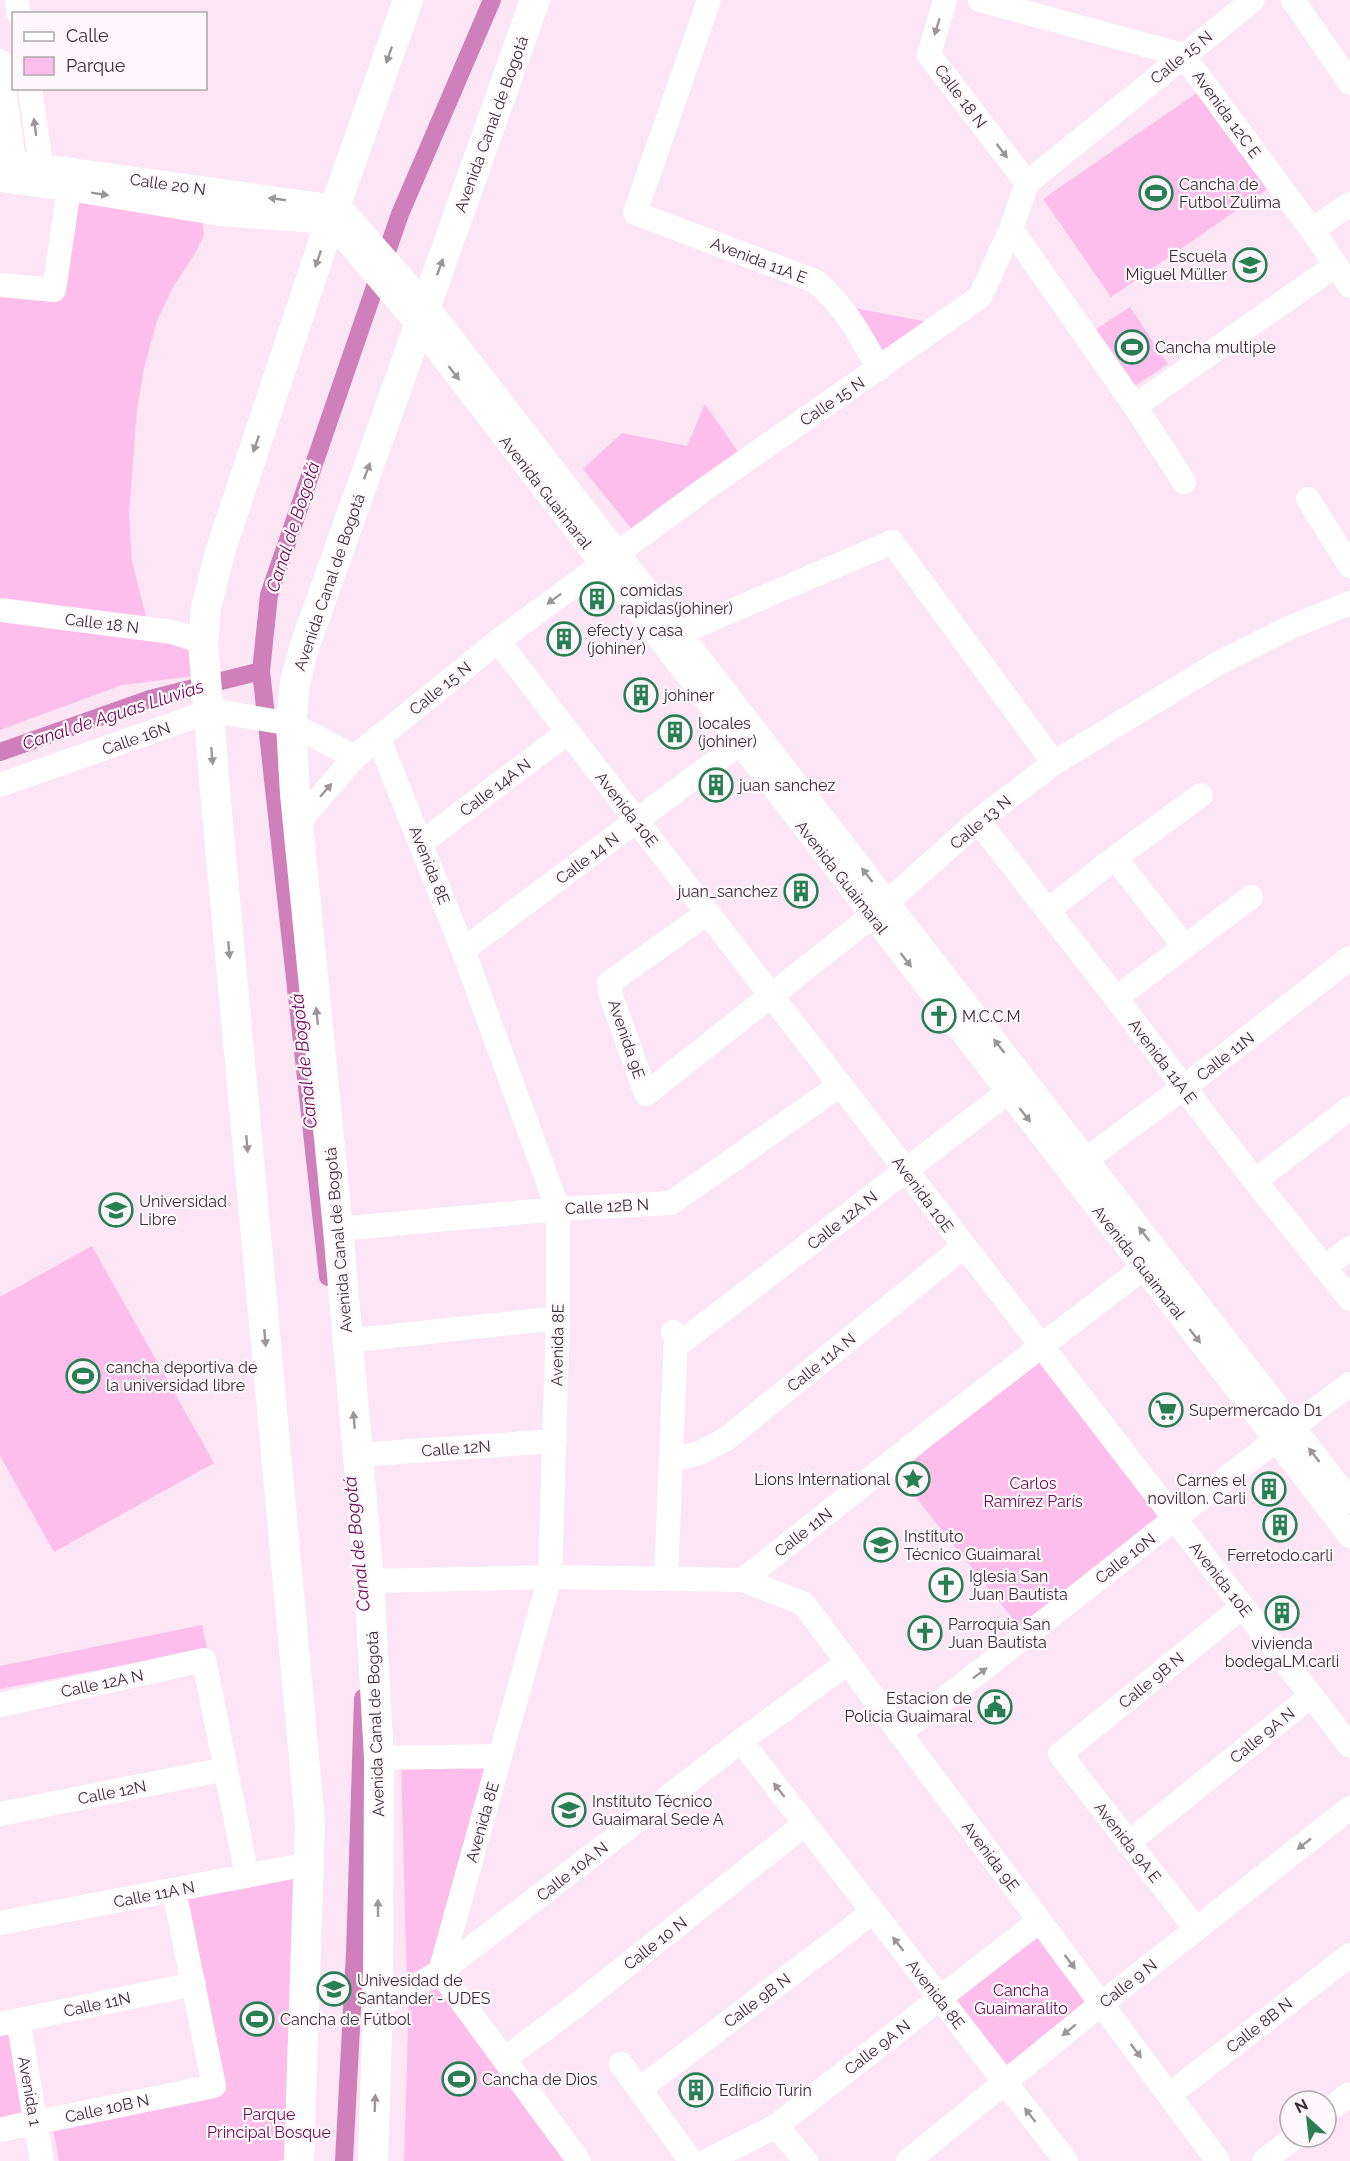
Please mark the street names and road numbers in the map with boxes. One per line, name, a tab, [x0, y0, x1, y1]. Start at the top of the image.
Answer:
street label: Calle 15 N	[1147, 27, 1216, 88]
street label: Avenida Canal de Bogotá	[451, 33, 532, 215]
street label: Calle 18 N	[931, 61, 991, 132]
street label: Avenida 12C E	[1188, 67, 1265, 162]
street label: Calle 20 N	[129, 170, 207, 199]
street label: Avenida 11A E	[708, 233, 810, 288]
street label: Calle 15 N	[796, 373, 868, 430]
street label: Avenida Guaimaral	[495, 432, 596, 553]
street label: Avenida Canal de Bogotá	[290, 491, 369, 673]
street label: Calle 18 N	[64, 610, 140, 637]
street label: Calle 15 N	[406, 658, 475, 719]
street label: Calle 16N	[100, 718, 173, 759]
street label: Calle 14A N	[456, 754, 535, 820]
street label: Avenida 10E	[591, 768, 662, 851]
street label: Calle 13 N	[946, 791, 1015, 853]
street label: Avenida Guaimaral	[791, 817, 892, 938]
street label: Avenida 8E	[405, 823, 454, 907]
street label: Calle 14 N	[552, 829, 623, 888]
street label: Avenida 9E	[604, 997, 649, 1082]
street label: Avenida 11A E	[1125, 1015, 1201, 1108]
street label: Calle 11N	[1193, 1028, 1258, 1085]
street label: Avenida Canal de Bogotá	[321, 1146, 356, 1334]
street label: Avenida 10E	[888, 1153, 957, 1236]
street label: Calle 12A N	[803, 1187, 881, 1254]
street label: Calle 12B N	[565, 1195, 650, 1218]
street label: Avenida Guaimaral	[1088, 1202, 1189, 1323]
street label: Avenida 8E	[547, 1303, 568, 1387]
street label: Calle 11A N	[783, 1329, 859, 1396]
street label: Calle 12N	[421, 1437, 491, 1460]
street label: Calle 11N	[771, 1504, 836, 1561]
street label: Calle 10N	[1092, 1529, 1159, 1588]
street label: Avenida 10E	[1185, 1538, 1256, 1621]
street label: Avenida Canal de Bogotá	[363, 1631, 388, 1817]
street label: Calle 9B N	[1115, 1648, 1188, 1712]
street label: Calle 12A N	[59, 1665, 145, 1701]
street label: Calle 9A N	[1226, 1703, 1299, 1767]
street label: Calle 12N	[76, 1777, 148, 1808]
street label: Avenida 8E	[462, 1780, 503, 1865]
street label: Avenida 9A E	[1090, 1798, 1165, 1887]
street label: Avenida 9E	[958, 1818, 1023, 1895]
street label: Calle 10A N	[533, 1838, 612, 1905]
street label: Calle 11A N	[112, 1877, 196, 1912]
street label: Calle 10 N	[620, 1913, 691, 1974]
street label: Calle 9 N	[1096, 1955, 1161, 2012]
street label: Avenida 8E	[903, 1956, 969, 2033]
street label: Calle 9B N	[720, 1969, 794, 2032]
street label: Calle 11N	[62, 1988, 132, 2021]
street label: Calle 8B N	[1223, 1994, 1296, 2057]
street label: Calle 9A N	[841, 2016, 914, 2079]
street label: Avenida 1	[14, 2055, 45, 2128]
street label: Calle 10B N	[63, 2090, 151, 2127]

